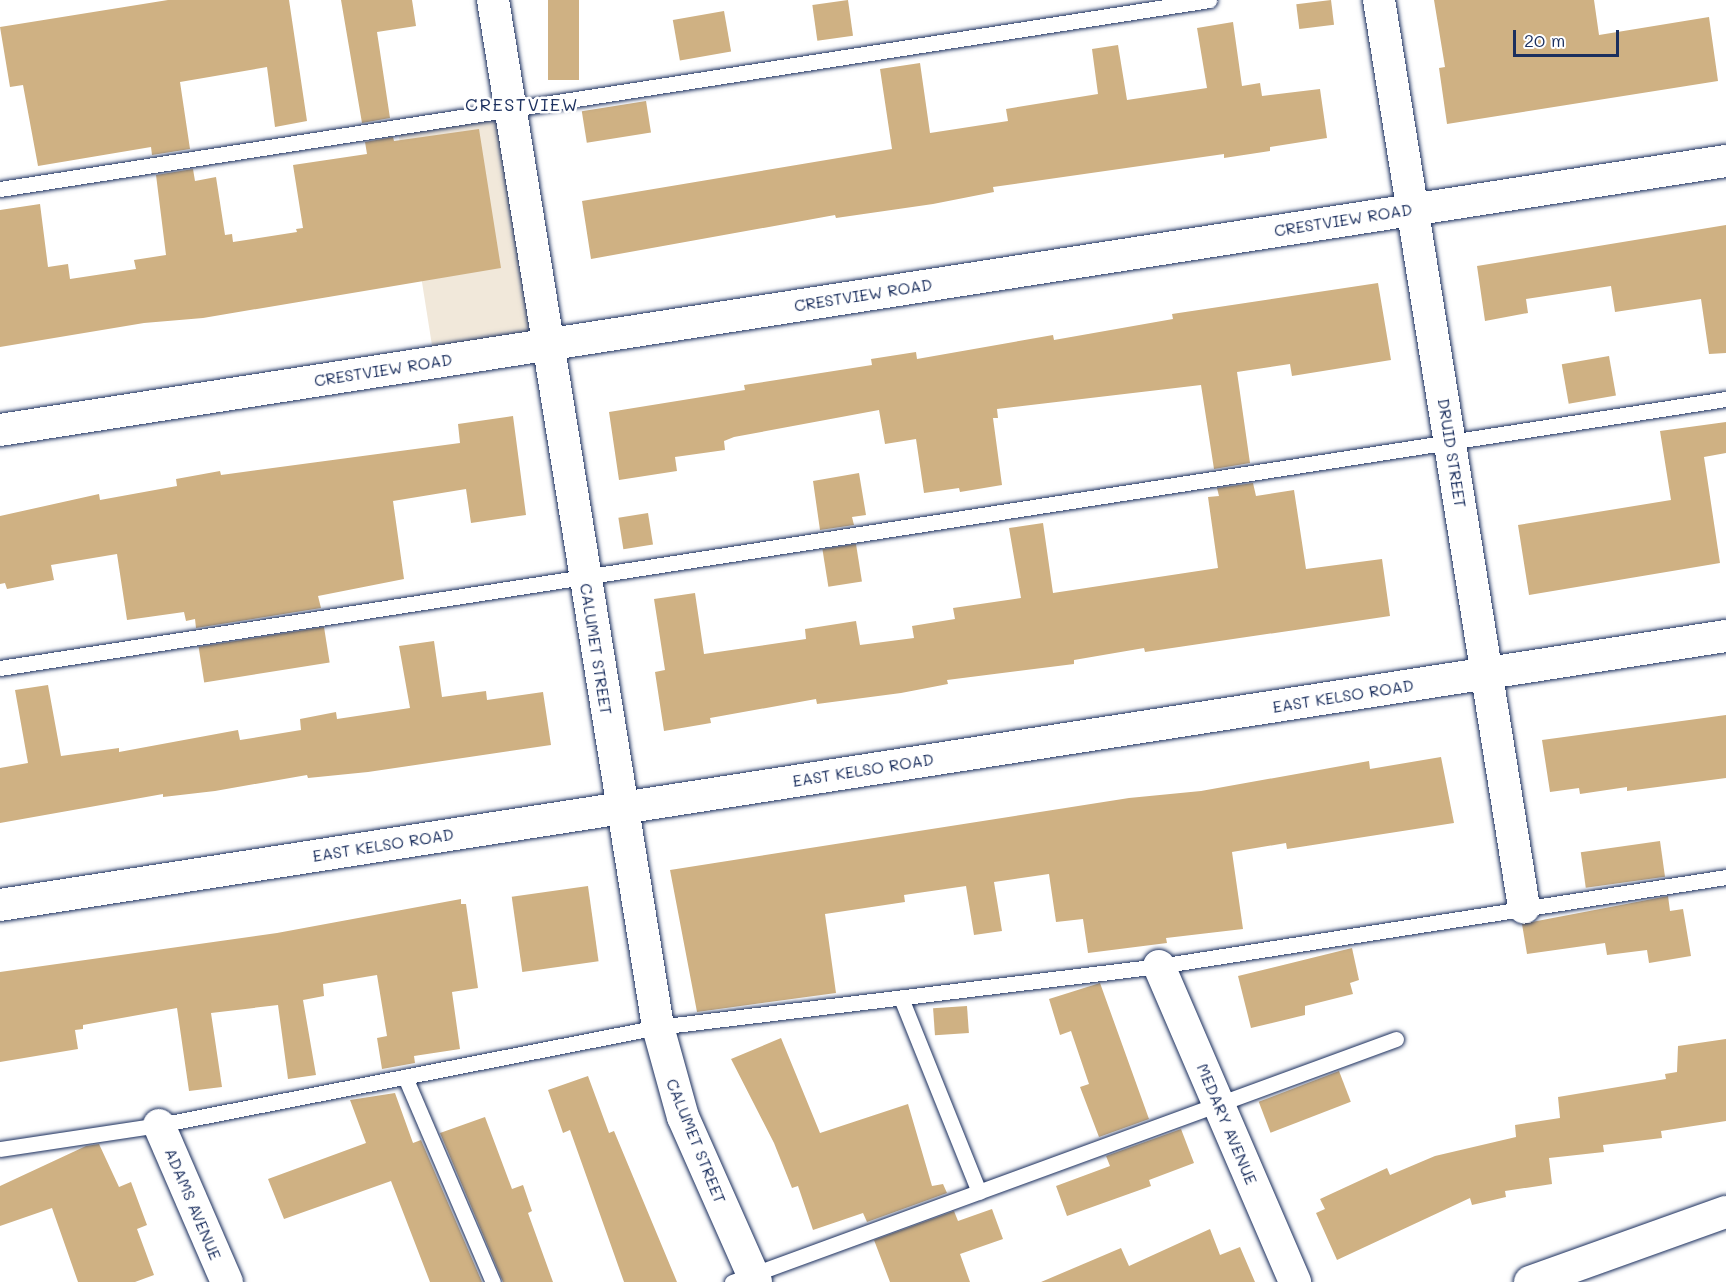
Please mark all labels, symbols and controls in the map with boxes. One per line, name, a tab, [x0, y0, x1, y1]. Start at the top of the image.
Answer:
scale bar	[1516, 18, 1622, 56]
text: 20 m	[1524, 28, 1565, 52]
district label: CRESTVIEW	[465, 93, 579, 115]
street label: CRESTVIEW ROAD	[1273, 200, 1413, 240]
street label: CRESTVIEW ROAD	[793, 275, 933, 315]
street label: CRESTVIEW ROAD	[313, 350, 453, 390]
street label: DRUID STREET	[1434, 397, 1470, 509]
street label: CALUMET STREET	[576, 582, 616, 716]
street label: EAST KELSO ROAD	[1271, 675, 1415, 717]
street label: EAST KELSO ROAD	[791, 749, 935, 791]
street label: EAST KELSO ROAD	[311, 824, 455, 866]
street label: MEDARY AVENUE	[1193, 1061, 1261, 1187]
street label: CALUMET STREET	[662, 1076, 730, 1206]
street label: ADAMS AVENUE	[161, 1145, 225, 1263]

